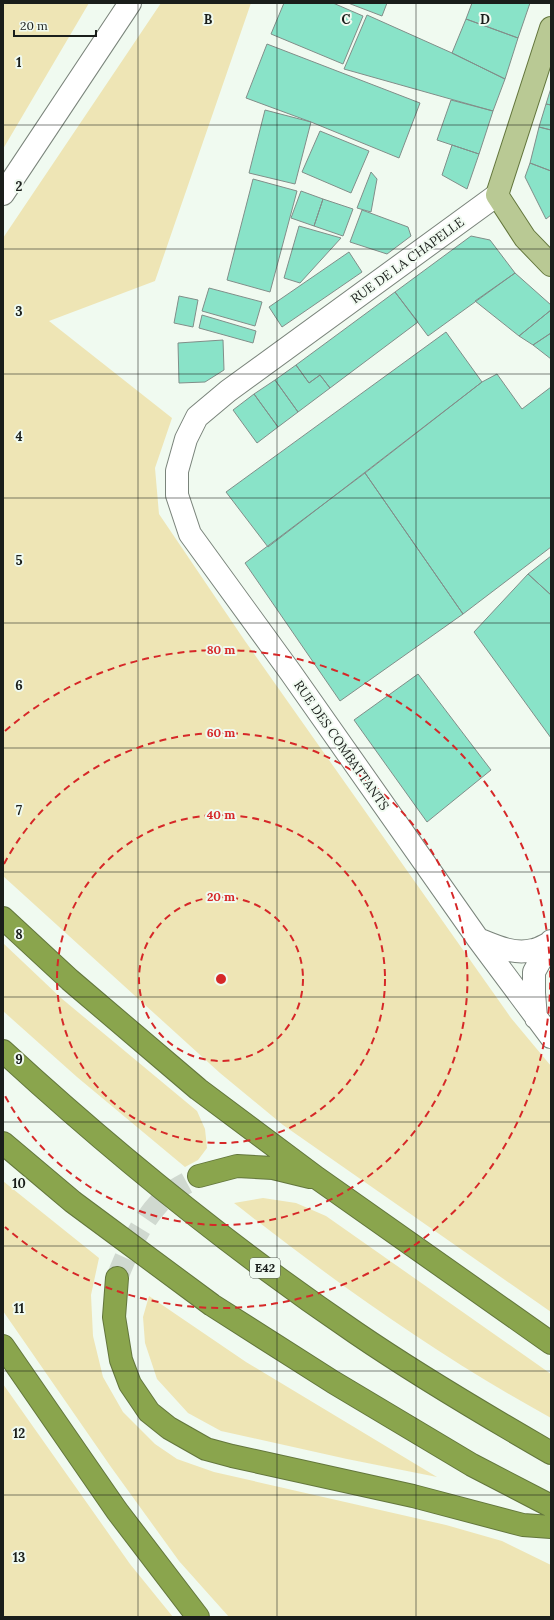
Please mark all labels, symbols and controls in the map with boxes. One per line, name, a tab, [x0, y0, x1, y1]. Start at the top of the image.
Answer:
text: B	[204, 11, 213, 28]
text: C	[342, 11, 351, 28]
text: D	[480, 11, 490, 28]
scale bar	[14, 12, 96, 38]
text: 20 m	[20, 18, 48, 33]
text: 1	[16, 54, 22, 71]
text: 2	[16, 178, 23, 195]
street label: RUE DE LA CHAPELLE	[347, 214, 467, 307]
text: 3	[15, 303, 23, 320]
text: 4	[15, 428, 23, 445]
text: 5	[15, 552, 23, 569]
text: 80 m	[207, 642, 235, 657]
text: 6	[15, 677, 23, 694]
street label: RUE DES COMBATTANTS	[290, 677, 393, 814]
text: 60 m	[207, 725, 235, 740]
text: 7	[16, 802, 22, 819]
text: 40 m	[207, 807, 235, 822]
text: 20 m	[207, 889, 235, 904]
text: 8	[15, 926, 23, 943]
centre of rings	[214, 972, 228, 986]
text: 9	[15, 1051, 23, 1068]
text: 10	[12, 1175, 26, 1192]
road number: E42	[250, 1258, 280, 1278]
text: 11	[14, 1300, 24, 1317]
text: 12	[13, 1425, 25, 1442]
text: 13	[13, 1549, 25, 1566]

